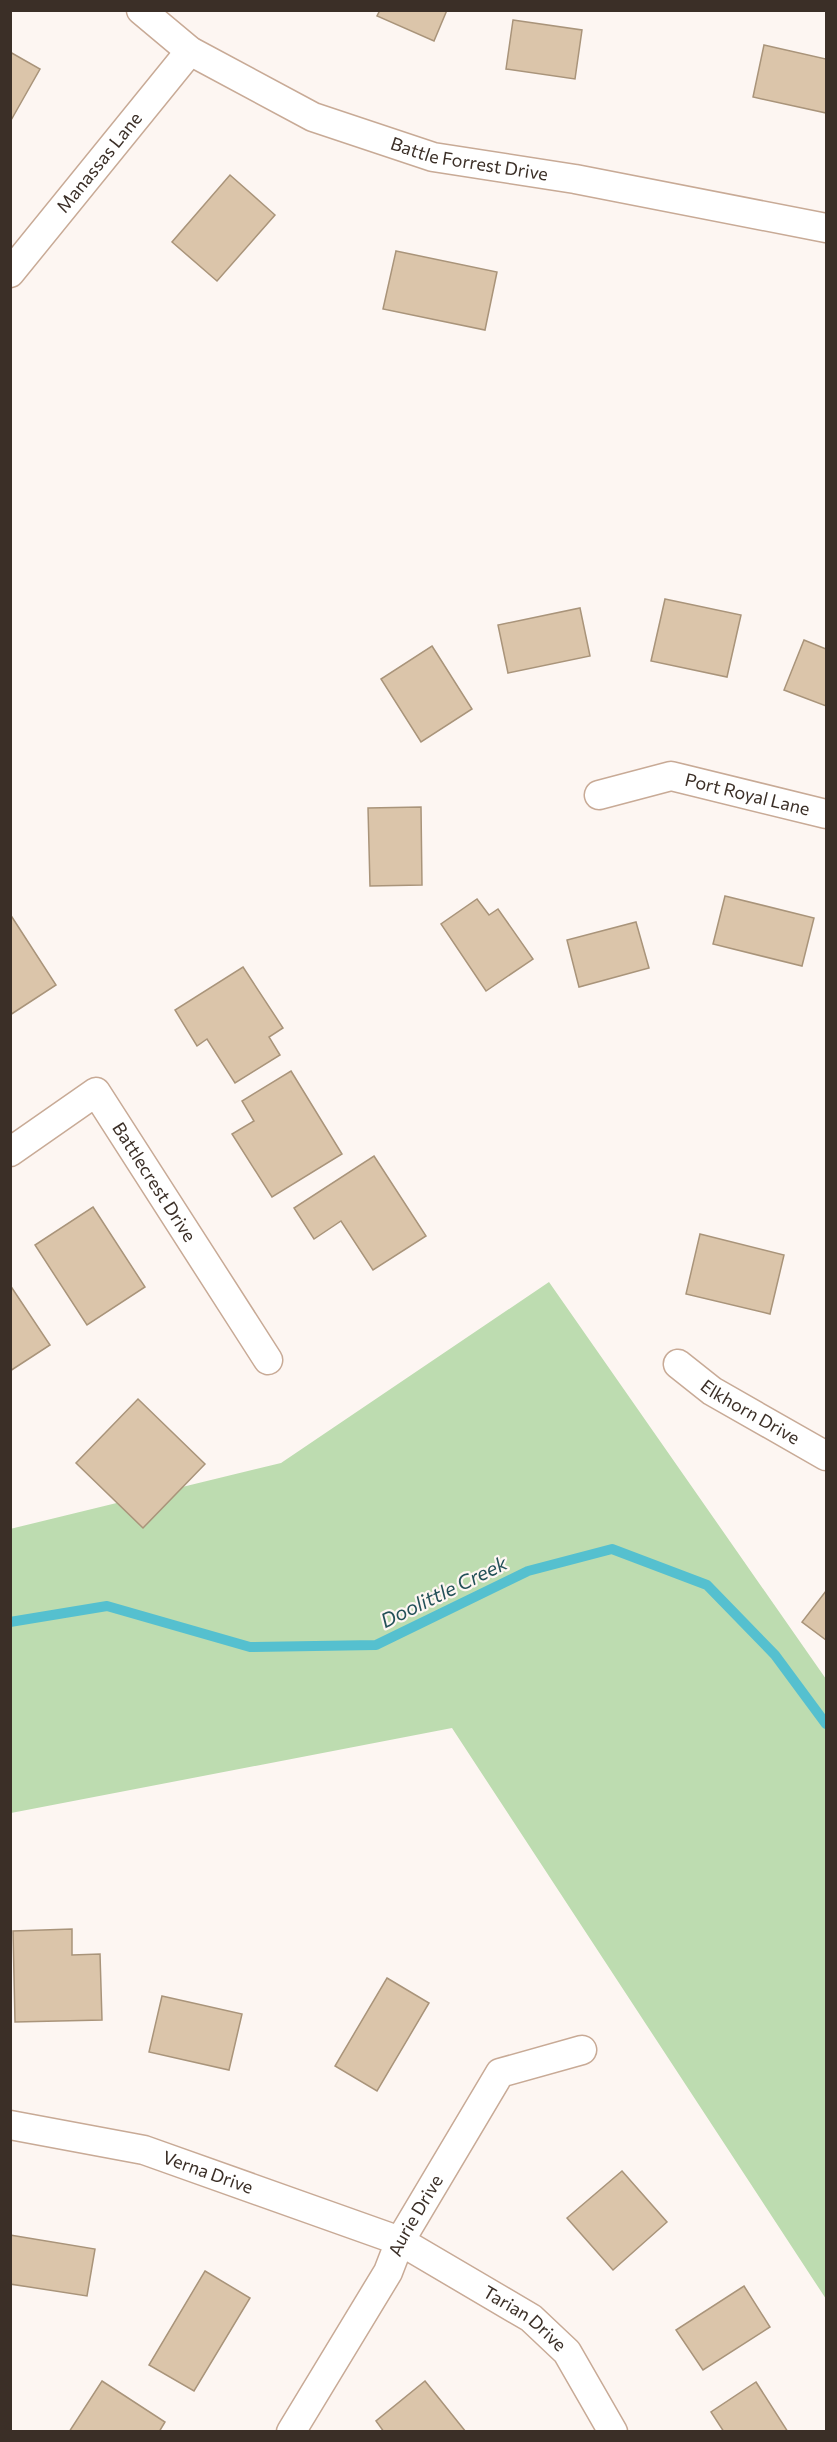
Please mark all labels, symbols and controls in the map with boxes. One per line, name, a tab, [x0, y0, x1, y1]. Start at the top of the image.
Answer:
street label: Manassas Lane	[51, 107, 146, 217]
street label: Battle Forrest Drive	[388, 132, 550, 185]
street label: Port Royal Lane	[683, 768, 812, 820]
street label: Battlecrest Drive	[108, 1118, 201, 1246]
street label: Elkhorn Drive	[697, 1374, 804, 1449]
water label: Doolittle Creek	[376, 1550, 512, 1632]
street label: Verna Drive	[160, 2146, 256, 2198]
street label: Aurie Drive	[383, 2170, 447, 2259]
street label: Tarian Drive	[479, 2280, 571, 2356]

